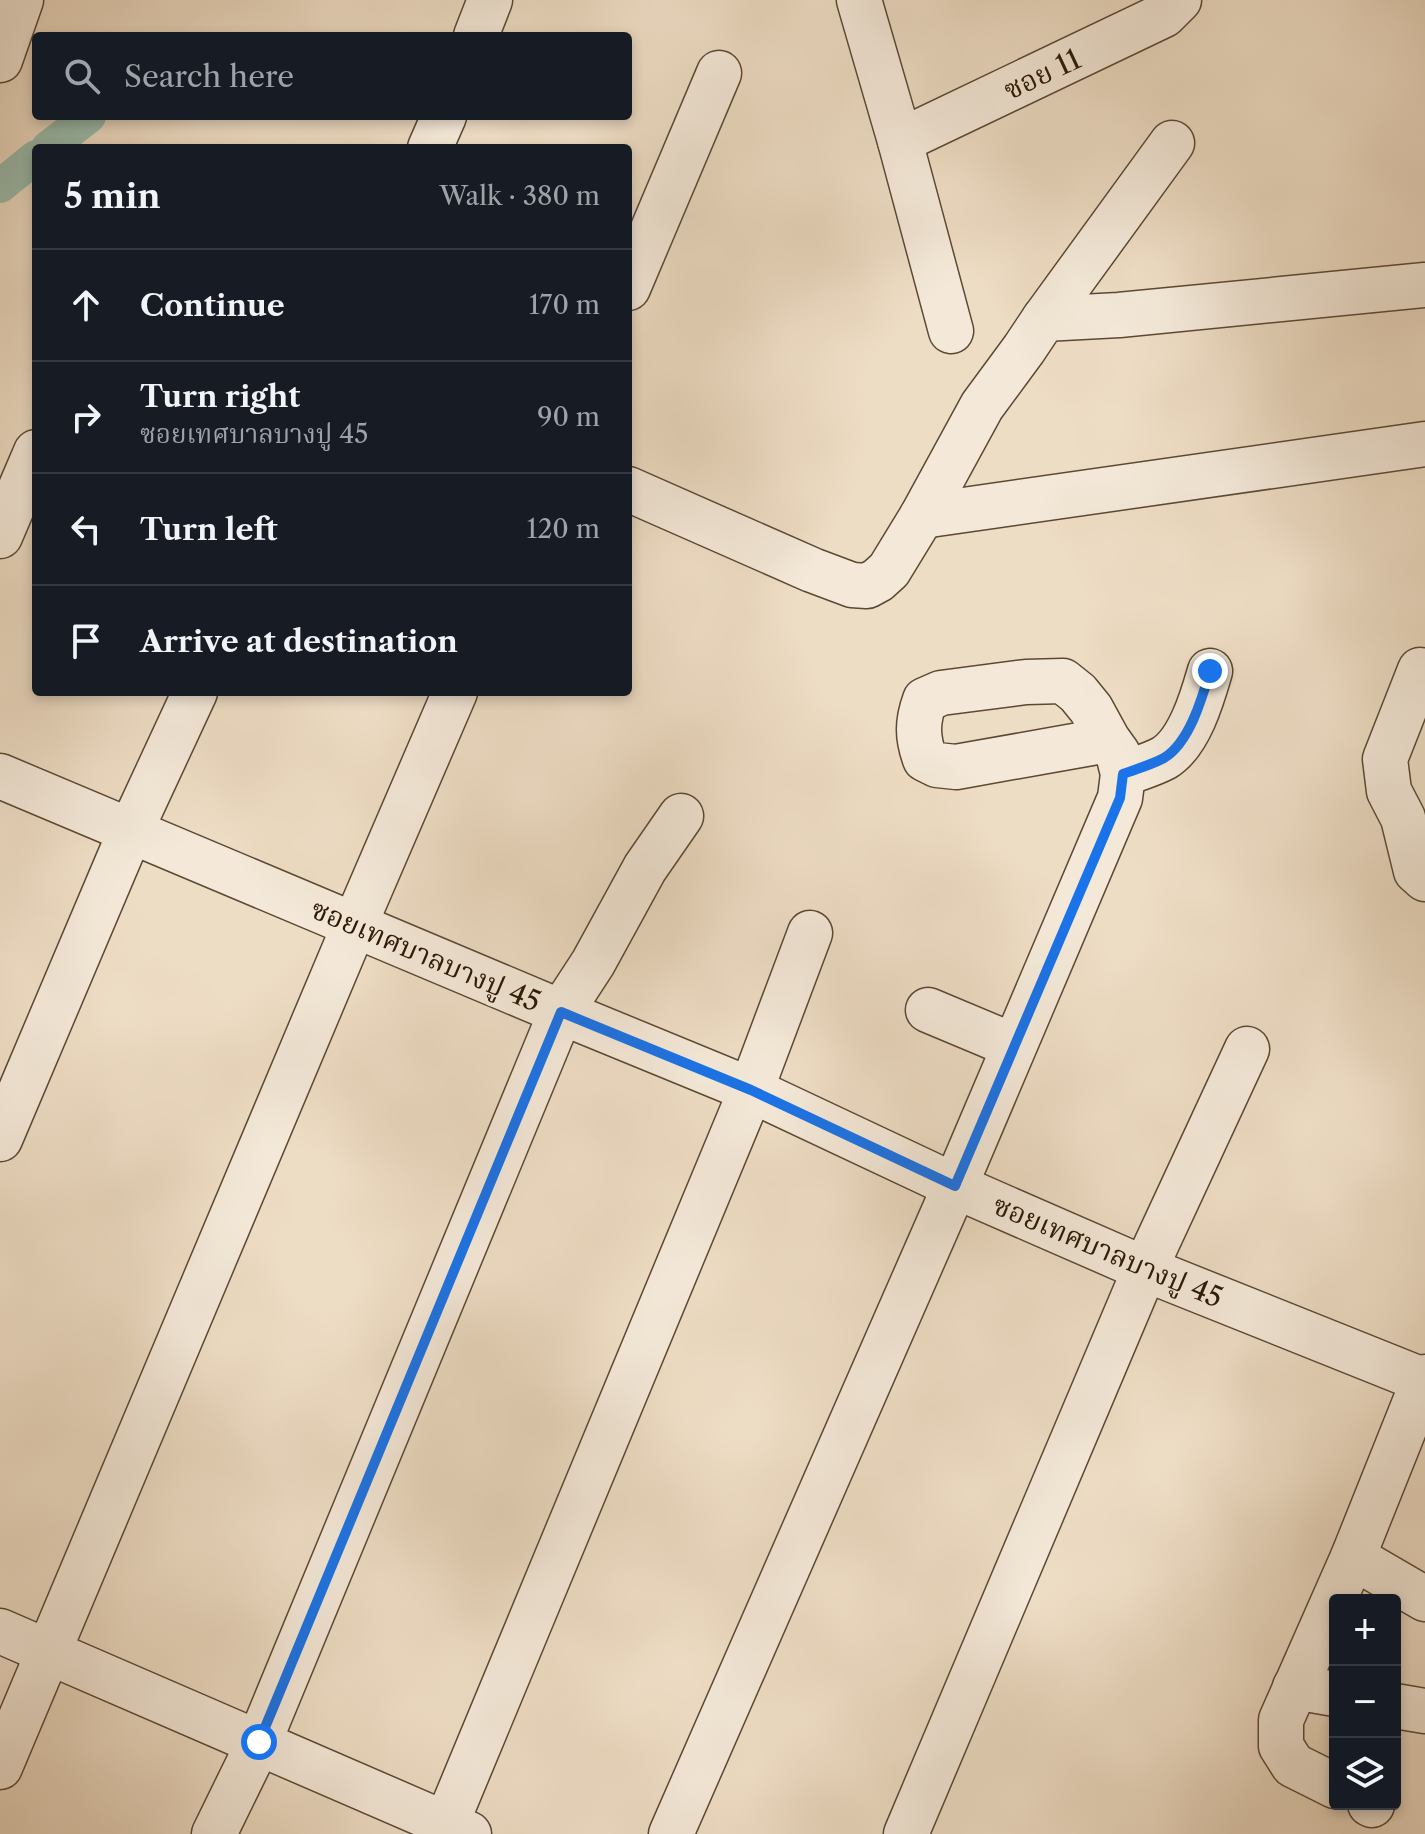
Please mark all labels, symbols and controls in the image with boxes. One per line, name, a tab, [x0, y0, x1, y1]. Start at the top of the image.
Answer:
search box	[32, 32, 632, 120]
street label: ซอย 11	[998, 41, 1086, 107]
icon: search	[60, 54, 104, 98]
text: Search here	[124, 58, 294, 95]
text: 5 min	[64, 175, 161, 217]
text: Walk · 380 m	[439, 180, 600, 212]
icon: ahead	[64, 283, 108, 327]
text: Continue	[140, 287, 285, 324]
text: 170 m	[529, 289, 600, 321]
text: Turn right	[140, 378, 300, 415]
icon: right	[64, 395, 108, 439]
text: 90 m	[537, 401, 600, 433]
text: ซอยเทศบาลบางปู 45	[140, 418, 368, 450]
icon: left	[64, 507, 108, 551]
text: Turn left	[140, 511, 277, 548]
text: 120 m	[526, 513, 600, 545]
icon: arrive	[64, 619, 108, 663]
text: Arrive at destination	[140, 623, 458, 660]
route end	[1192, 653, 1228, 689]
street label: ซอยเทศบาลบางปู 45	[305, 891, 546, 1021]
street label: ซอยเทศบาลบางปู 45	[987, 1187, 1228, 1317]
map controls	[1329, 1594, 1401, 1810]
button: +	[1329, 1594, 1401, 1666]
button: −	[1329, 1666, 1401, 1738]
route start	[241, 1724, 277, 1760]
button: layers	[1329, 1738, 1401, 1810]

